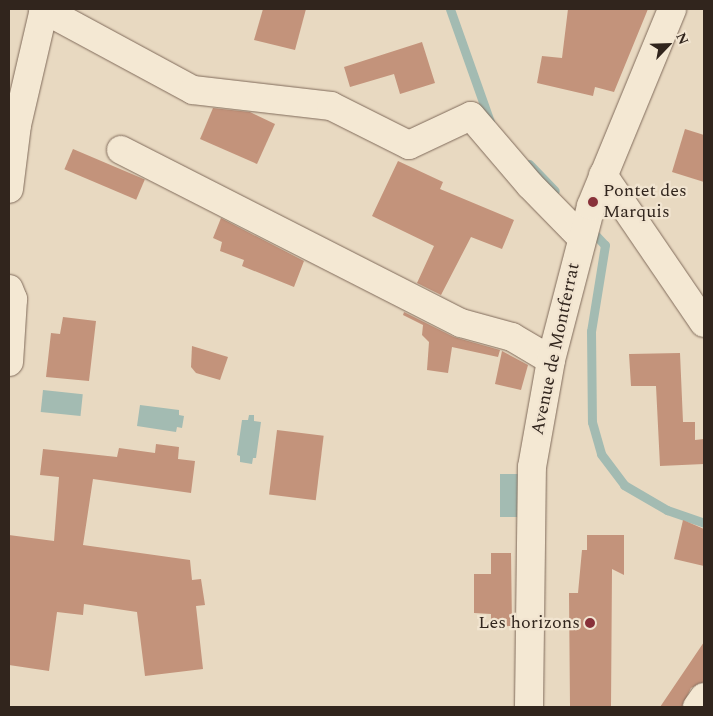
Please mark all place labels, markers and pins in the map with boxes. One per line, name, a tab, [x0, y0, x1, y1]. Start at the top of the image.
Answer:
place label: Pontet des Marquis	[603, 181, 687, 223]
marker: Pontet des Marquis	[587, 196, 599, 208]
place label: Les horizons	[478, 612, 580, 634]
marker: Les horizons	[584, 617, 596, 629]

